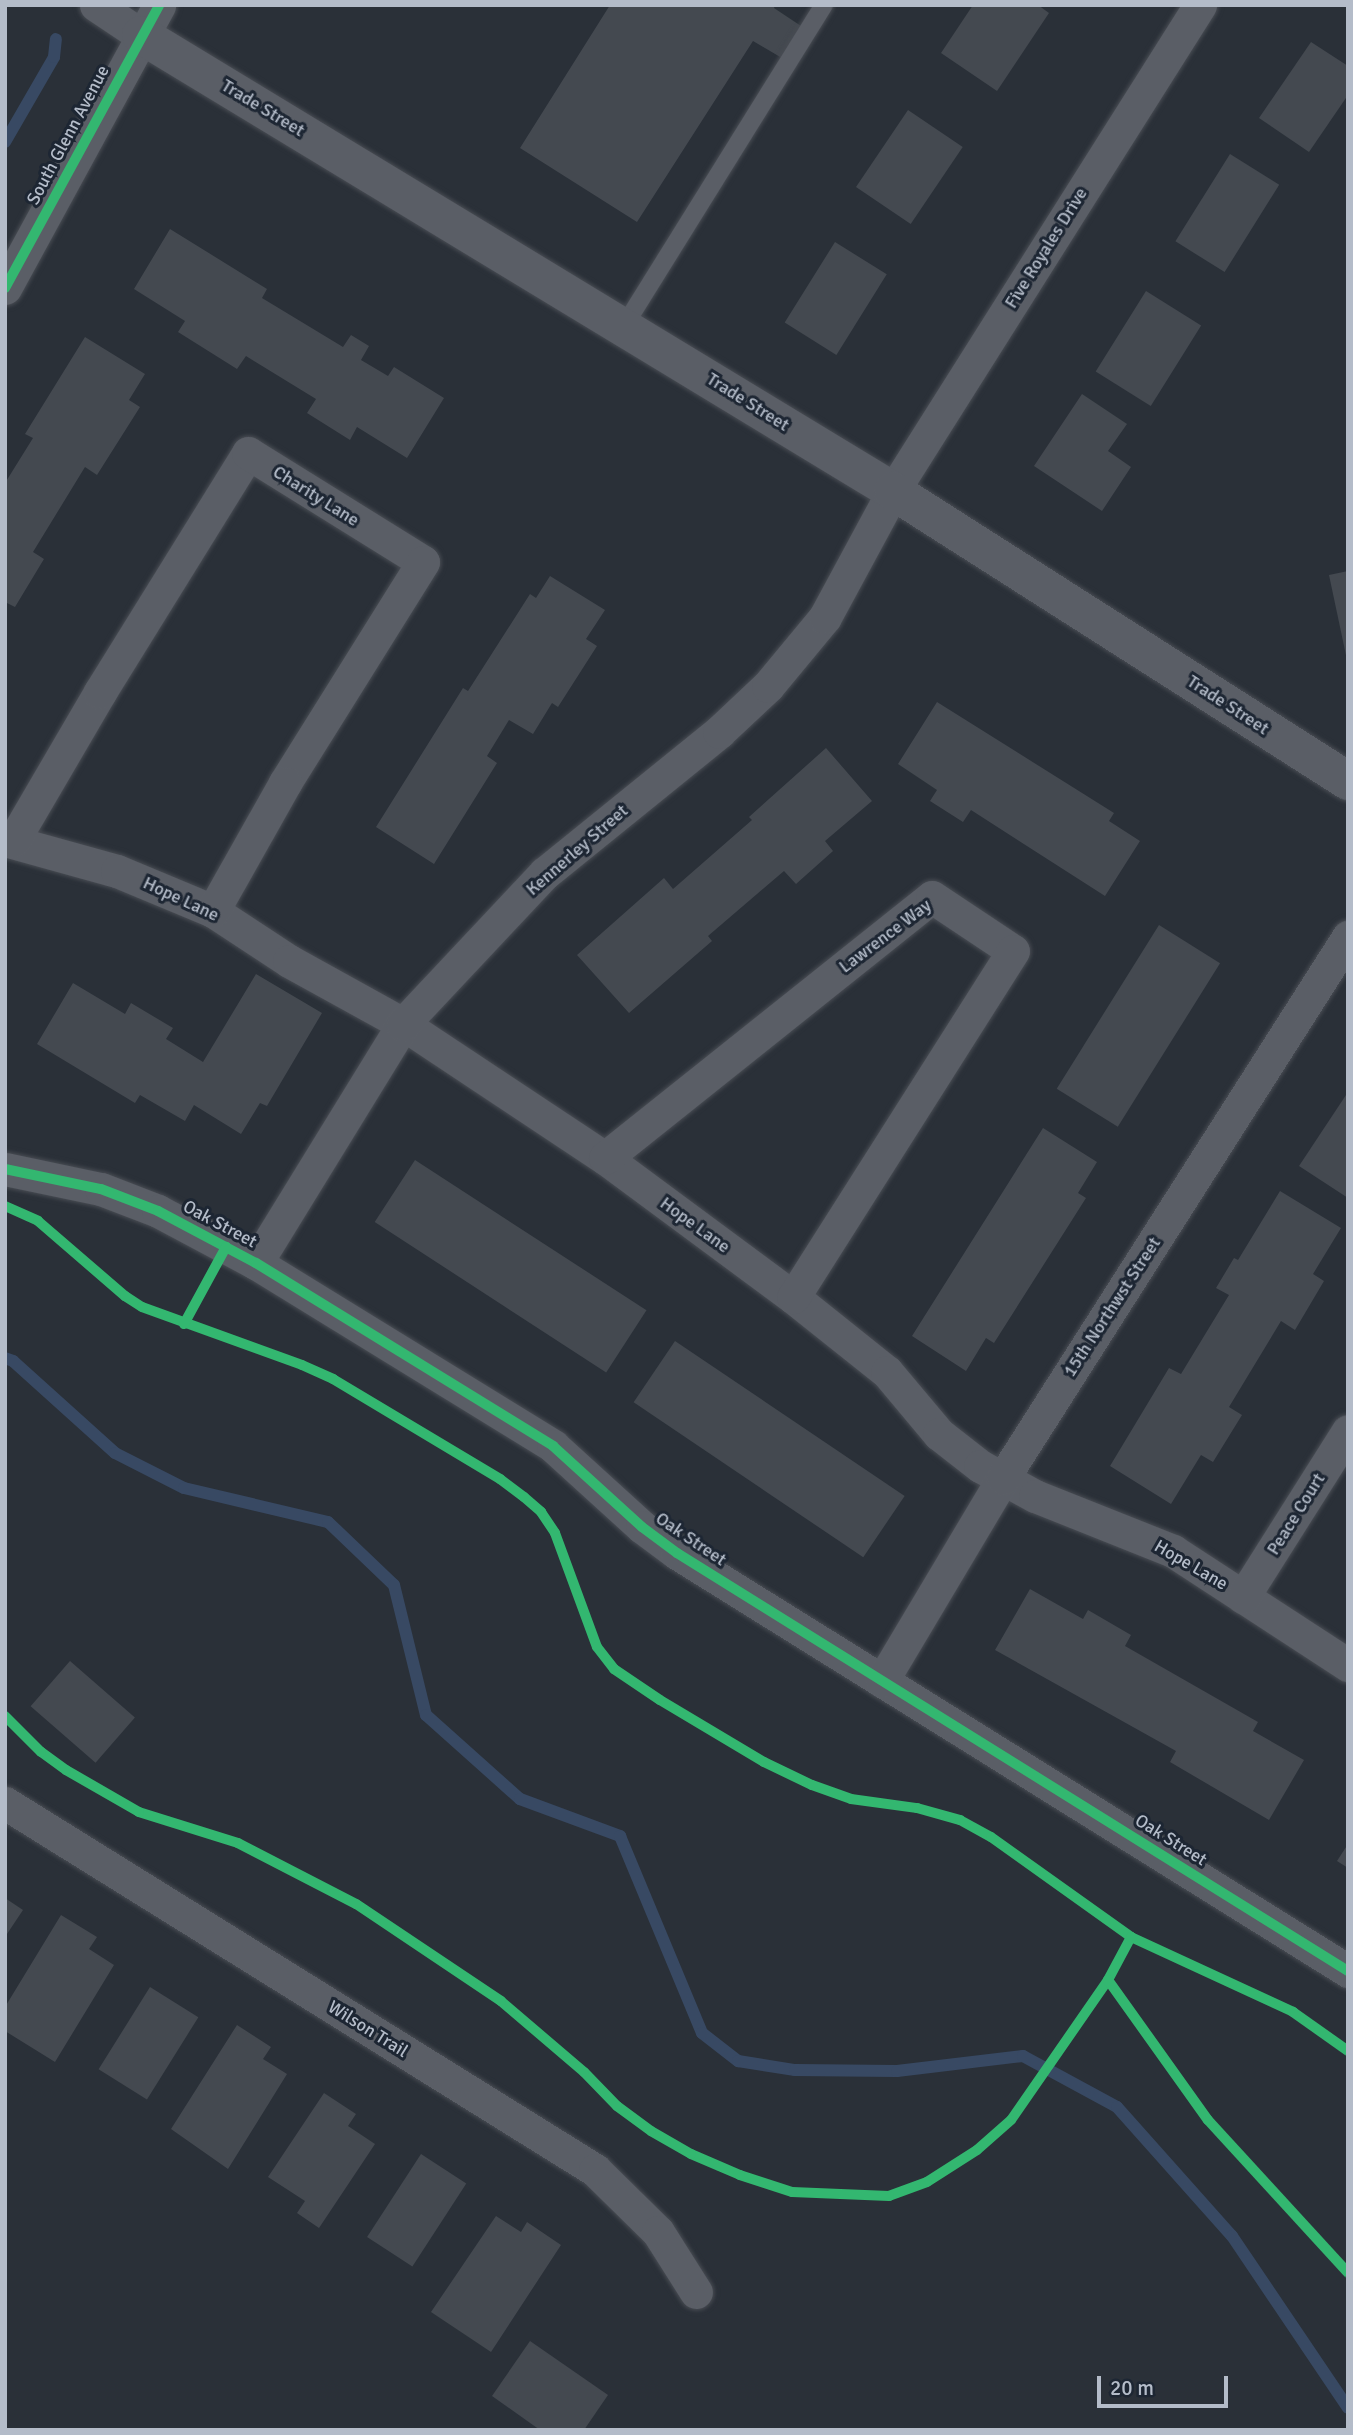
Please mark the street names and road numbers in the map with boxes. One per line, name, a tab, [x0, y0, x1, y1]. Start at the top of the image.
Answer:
street label: South Glenn Avenue	[22, 62, 114, 208]
street label: Trade Street	[218, 75, 308, 141]
street label: Five Royales Drive	[1000, 184, 1092, 312]
street label: Trade Street	[703, 368, 793, 436]
street label: Charity Lane	[269, 461, 363, 531]
street label: Trade Street	[1183, 671, 1273, 739]
street label: Kennerley Street	[522, 800, 632, 900]
street label: Hope Lane	[140, 872, 222, 926]
street label: Lawrence Way	[835, 894, 935, 978]
street label: Hope Lane	[656, 1192, 734, 1258]
street label: Oak Street	[179, 1196, 261, 1252]
street label: 15th Northwst Street	[1059, 1233, 1165, 1381]
street label: Peace Court	[1262, 1469, 1330, 1559]
street label: Oak Street	[652, 1508, 730, 1570]
street label: Hope Lane	[1150, 1535, 1232, 1595]
street label: Oak Street	[1131, 1809, 1211, 1871]
street label: Wilson Trail	[324, 1996, 412, 2062]

